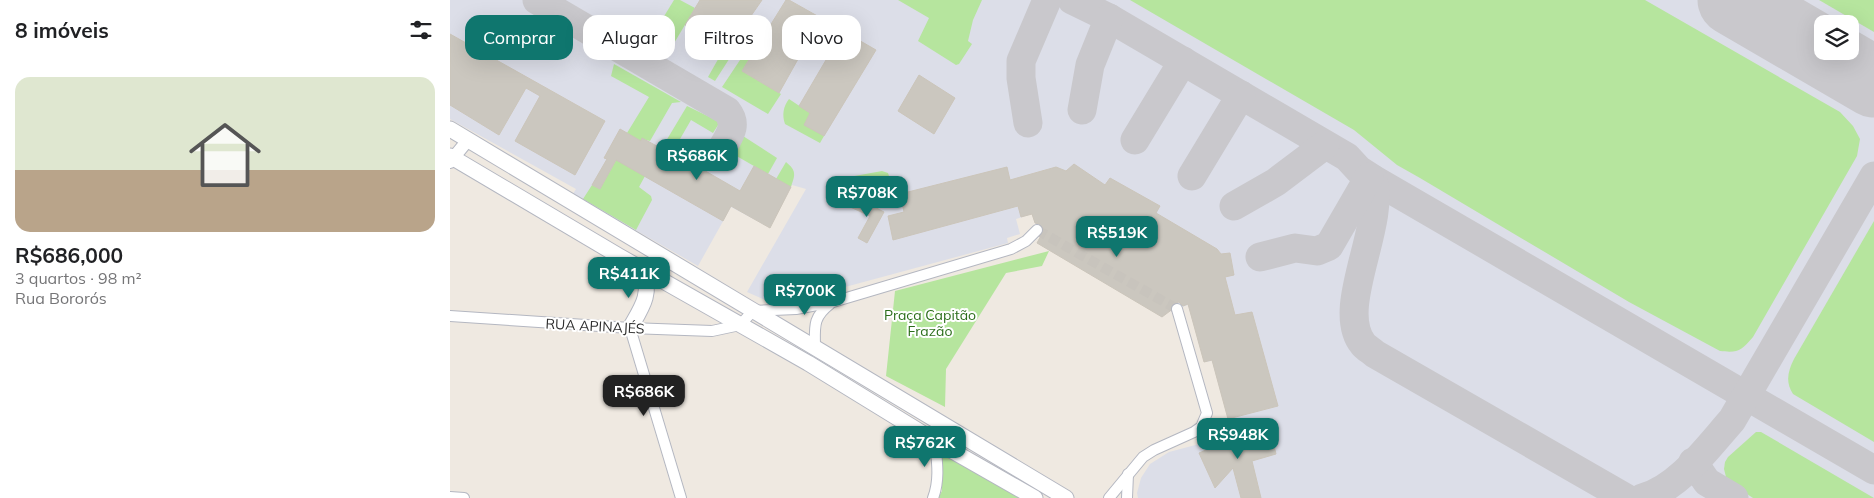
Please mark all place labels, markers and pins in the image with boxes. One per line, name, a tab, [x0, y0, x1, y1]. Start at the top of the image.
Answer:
pin: R$686K	[656, 138, 738, 181]
pin: R$708K	[826, 176, 908, 218]
pin: R$519K	[1076, 216, 1158, 258]
pin: R$411K	[588, 256, 670, 299]
pin: R$700K	[764, 274, 846, 316]
pin: R$686K	[603, 374, 685, 417]
pin: R$948K	[1197, 418, 1279, 460]
pin: R$762K	[884, 426, 966, 468]

